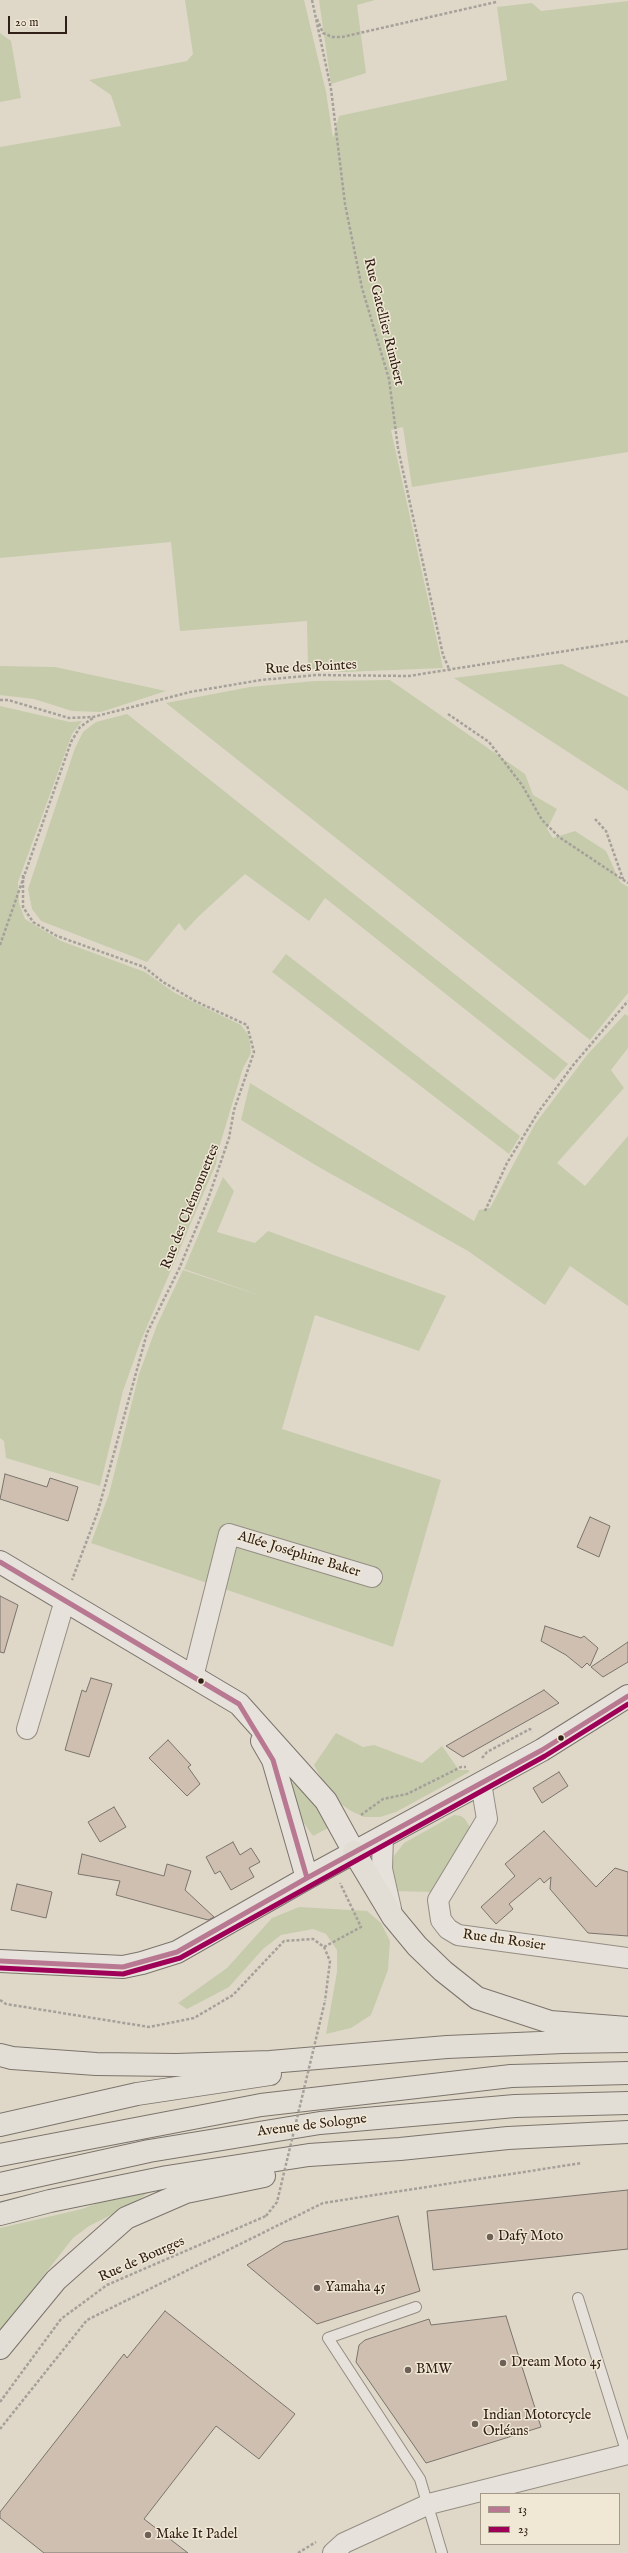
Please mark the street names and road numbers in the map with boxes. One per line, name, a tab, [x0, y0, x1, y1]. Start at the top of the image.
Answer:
street label: Rue Gatellier Rimbert	[359, 257, 407, 387]
street label: Rue des Pointes	[265, 657, 357, 679]
street label: Rue des Chémounettes	[158, 1142, 224, 1272]
street label: Allée Joséphine Baker	[236, 1528, 362, 1582]
street label: Rue du Rosier	[462, 1927, 546, 1955]
street label: Avenue de Sologne	[256, 2111, 368, 2141]
street label: Rue de Bourges	[96, 2234, 188, 2286]

